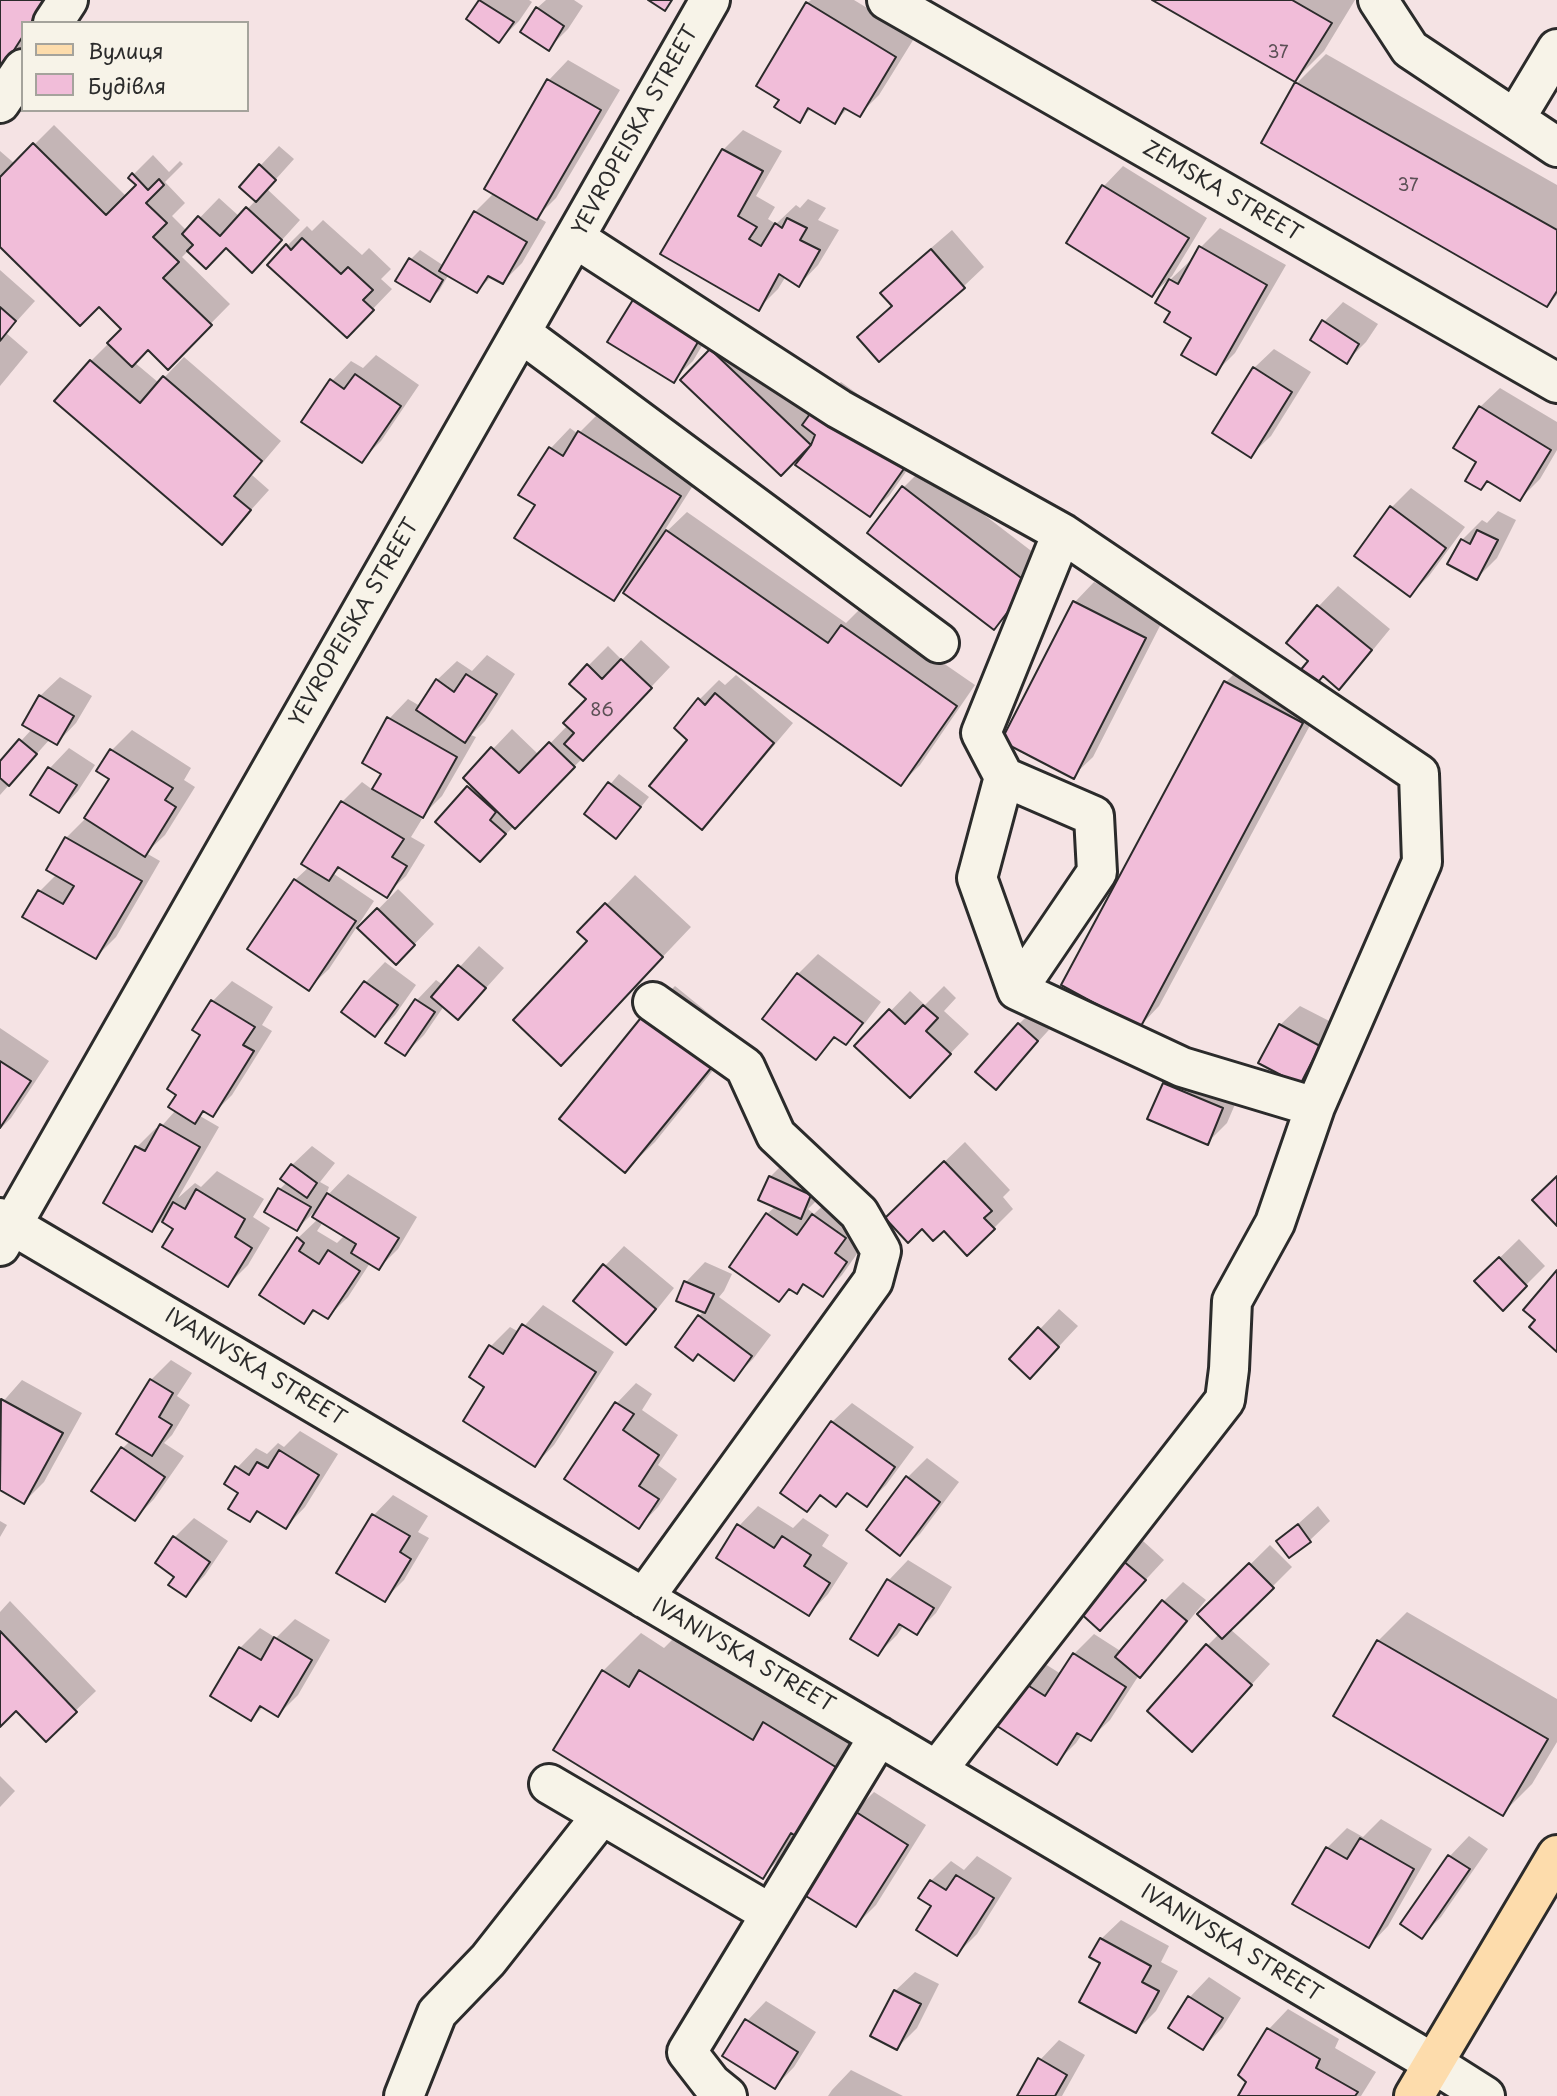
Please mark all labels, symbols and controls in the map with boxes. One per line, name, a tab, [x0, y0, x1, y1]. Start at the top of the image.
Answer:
legend	[21, 21, 248, 112]
street label: YEVROPEISKA STREET	[568, 22, 704, 240]
text: Вулиця	[88, 34, 164, 66]
house number: 37	[1267, 42, 1289, 64]
text: Будівля	[88, 69, 166, 101]
street label: ZEMSKA STREET	[1138, 136, 1306, 248]
house number: 37	[1397, 175, 1419, 197]
street label: YEVROPEISKA STREET	[285, 515, 425, 731]
house number: 86	[590, 700, 614, 722]
street label: IVANIVSKA STREET	[160, 1304, 350, 1432]
street label: IVANIVSKA STREET	[647, 1594, 839, 1718]
street label: IVANIVSKA STREET	[1136, 1880, 1326, 2008]

